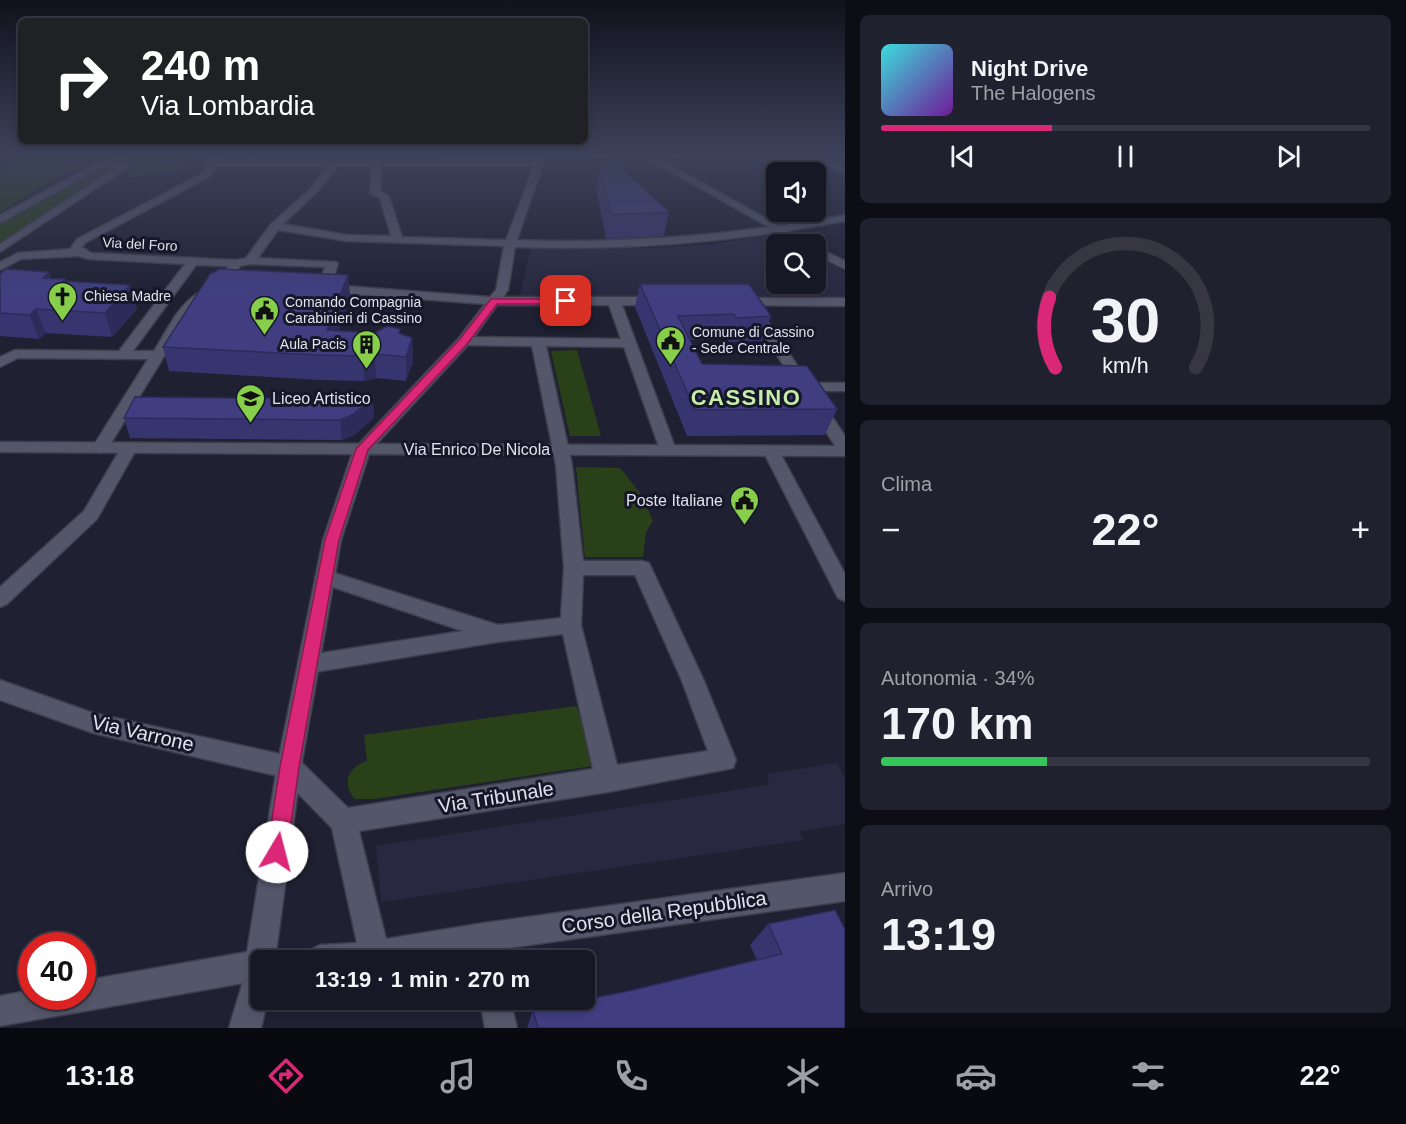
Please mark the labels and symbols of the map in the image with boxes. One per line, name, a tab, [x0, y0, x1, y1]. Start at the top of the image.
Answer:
street label: Via del Foro	[102, 234, 178, 254]
pin	[540, 275, 591, 326]
church icon: Chiesa Madre	[47, 280, 79, 322]
place label: Chiesa Madre	[84, 288, 171, 304]
public building icon: Comando Compagnia Carabinieri di Cassino	[248, 294, 280, 336]
place label: Comando Compagnia Carabinieri di Cassino	[285, 294, 422, 326]
public building icon: Comune di Cassino - Sede Centrale	[655, 324, 687, 366]
place label: Comune di Cassino - Sede Centrale	[692, 324, 814, 356]
building icon: Aula Pacis	[351, 328, 383, 370]
place label: Aula Pacis	[280, 336, 346, 352]
school or university icon: Liceo Artistico	[235, 382, 267, 424]
district label: CASSINO	[691, 385, 801, 410]
place label: Liceo Artistico	[272, 390, 371, 407]
street label: Via Enrico De Nicola	[404, 441, 550, 458]
public building icon: Poste Italiane	[728, 484, 760, 526]
place label: Poste Italiane	[626, 492, 723, 509]
street label: Via Varrone	[90, 711, 196, 755]
street label: Via Tribunale	[437, 777, 555, 817]
position arrow	[245, 820, 309, 884]
street label: Corso della Repubblica	[560, 887, 769, 937]
speed limit sign: 40	[18, 932, 96, 1010]

